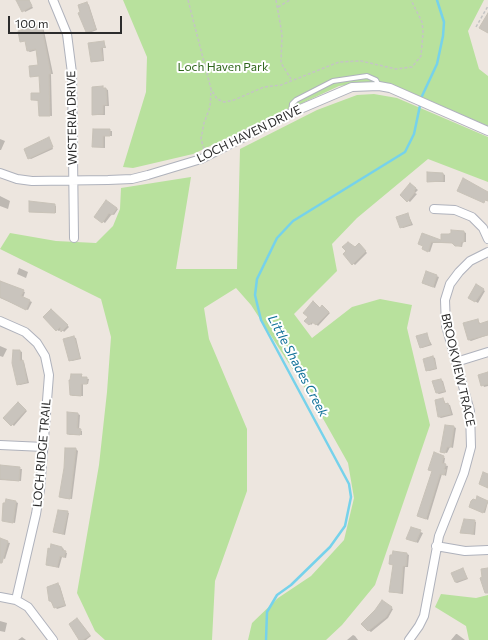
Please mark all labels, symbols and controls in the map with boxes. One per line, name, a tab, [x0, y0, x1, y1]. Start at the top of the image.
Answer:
scale bar	[10, 8, 124, 34]
text: 100 m	[15, 16, 49, 30]
park label: Loch Haven Park	[178, 60, 268, 74]
street label: WISTERIA DRIVE	[64, 70, 80, 166]
street label: LOCH HAVEN DRIVE	[194, 102, 304, 166]
water label: Little Shades Creek	[265, 312, 331, 420]
street label: BROOKVIEW TRACE	[438, 312, 478, 428]
street label: LOCH RIDGE TRAIL	[30, 398, 54, 508]

